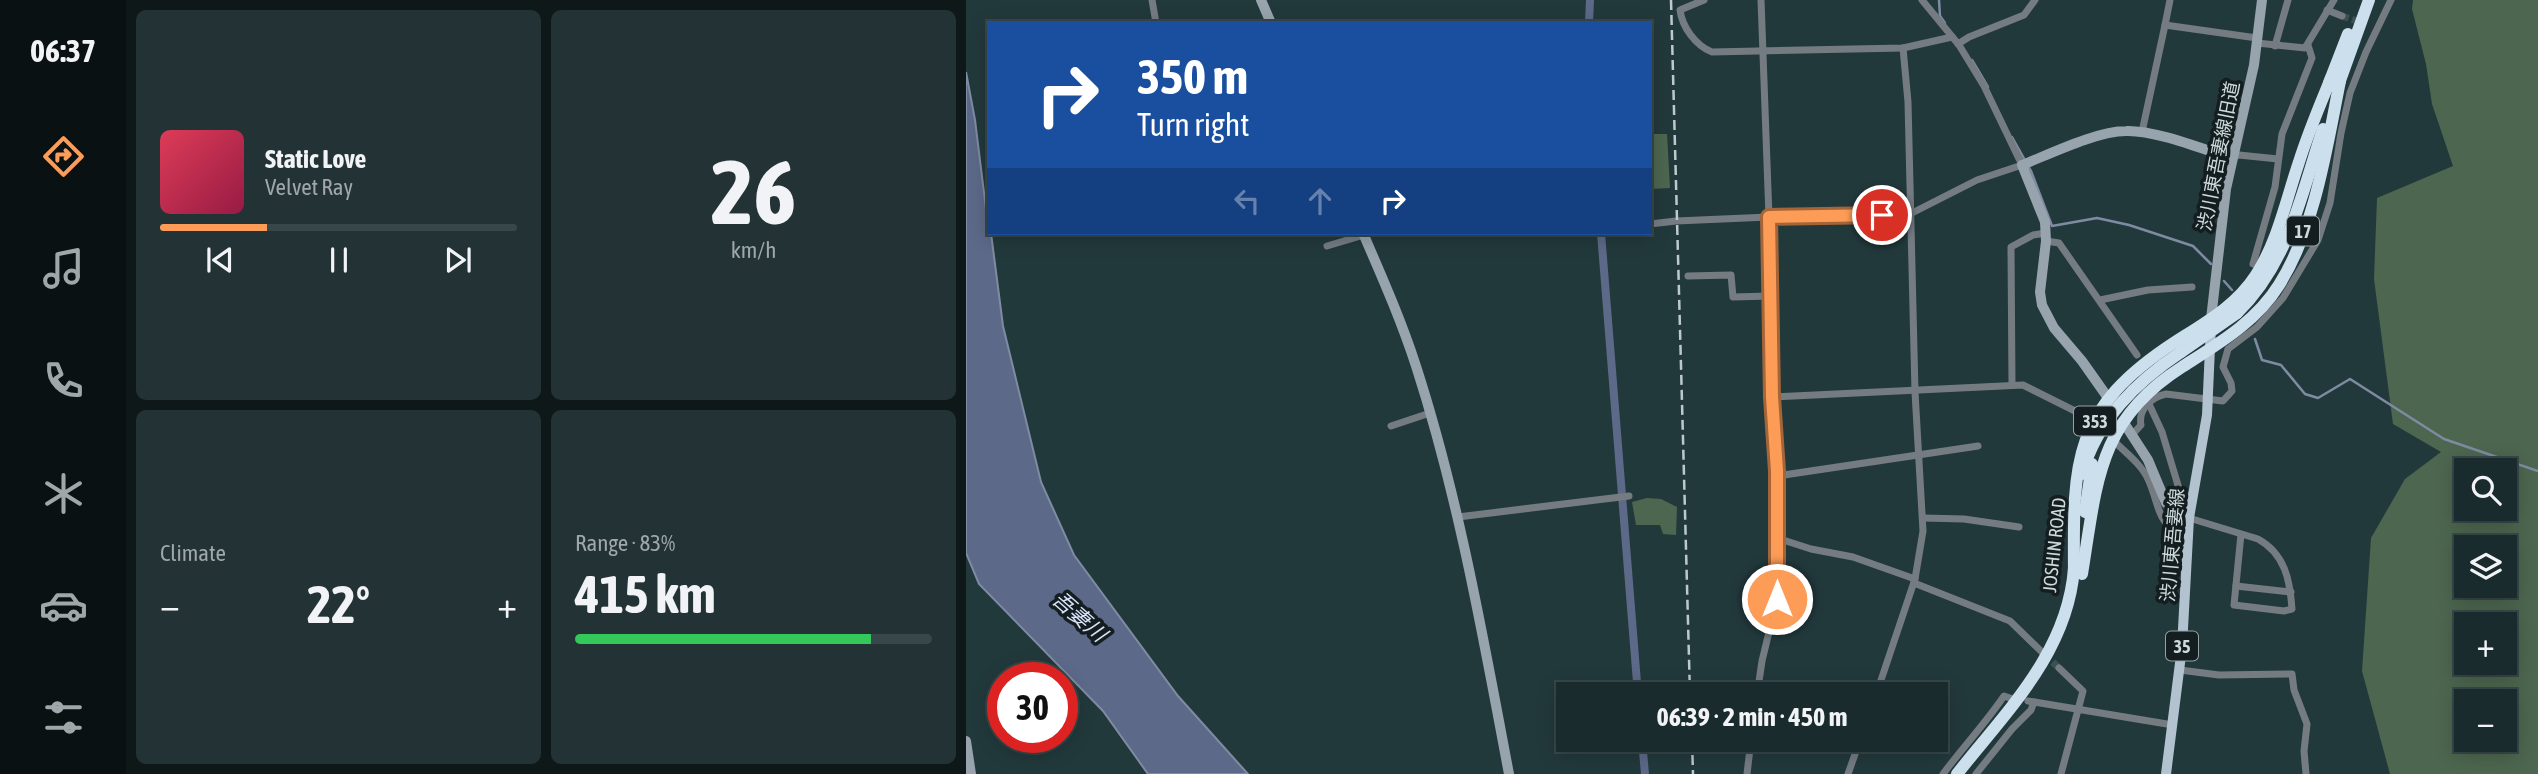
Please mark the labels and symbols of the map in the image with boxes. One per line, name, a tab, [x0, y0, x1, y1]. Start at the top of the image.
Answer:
street label: 渋川東吾妻線旧道	[2193, 79, 2243, 233]
pin	[1852, 185, 1912, 245]
road number: 17	[2287, 216, 2319, 246]
road number: 353	[2074, 407, 2116, 436]
street label: 渋川東吾妻線	[2156, 487, 2188, 603]
street label: JOSHIN ROAD	[2038, 497, 2070, 593]
position arrow	[1740, 562, 1814, 636]
water label: 吾妻川	[1048, 586, 1113, 647]
road number: 35	[2166, 632, 2198, 660]
speed limit sign: 30	[987, 662, 1078, 753]

